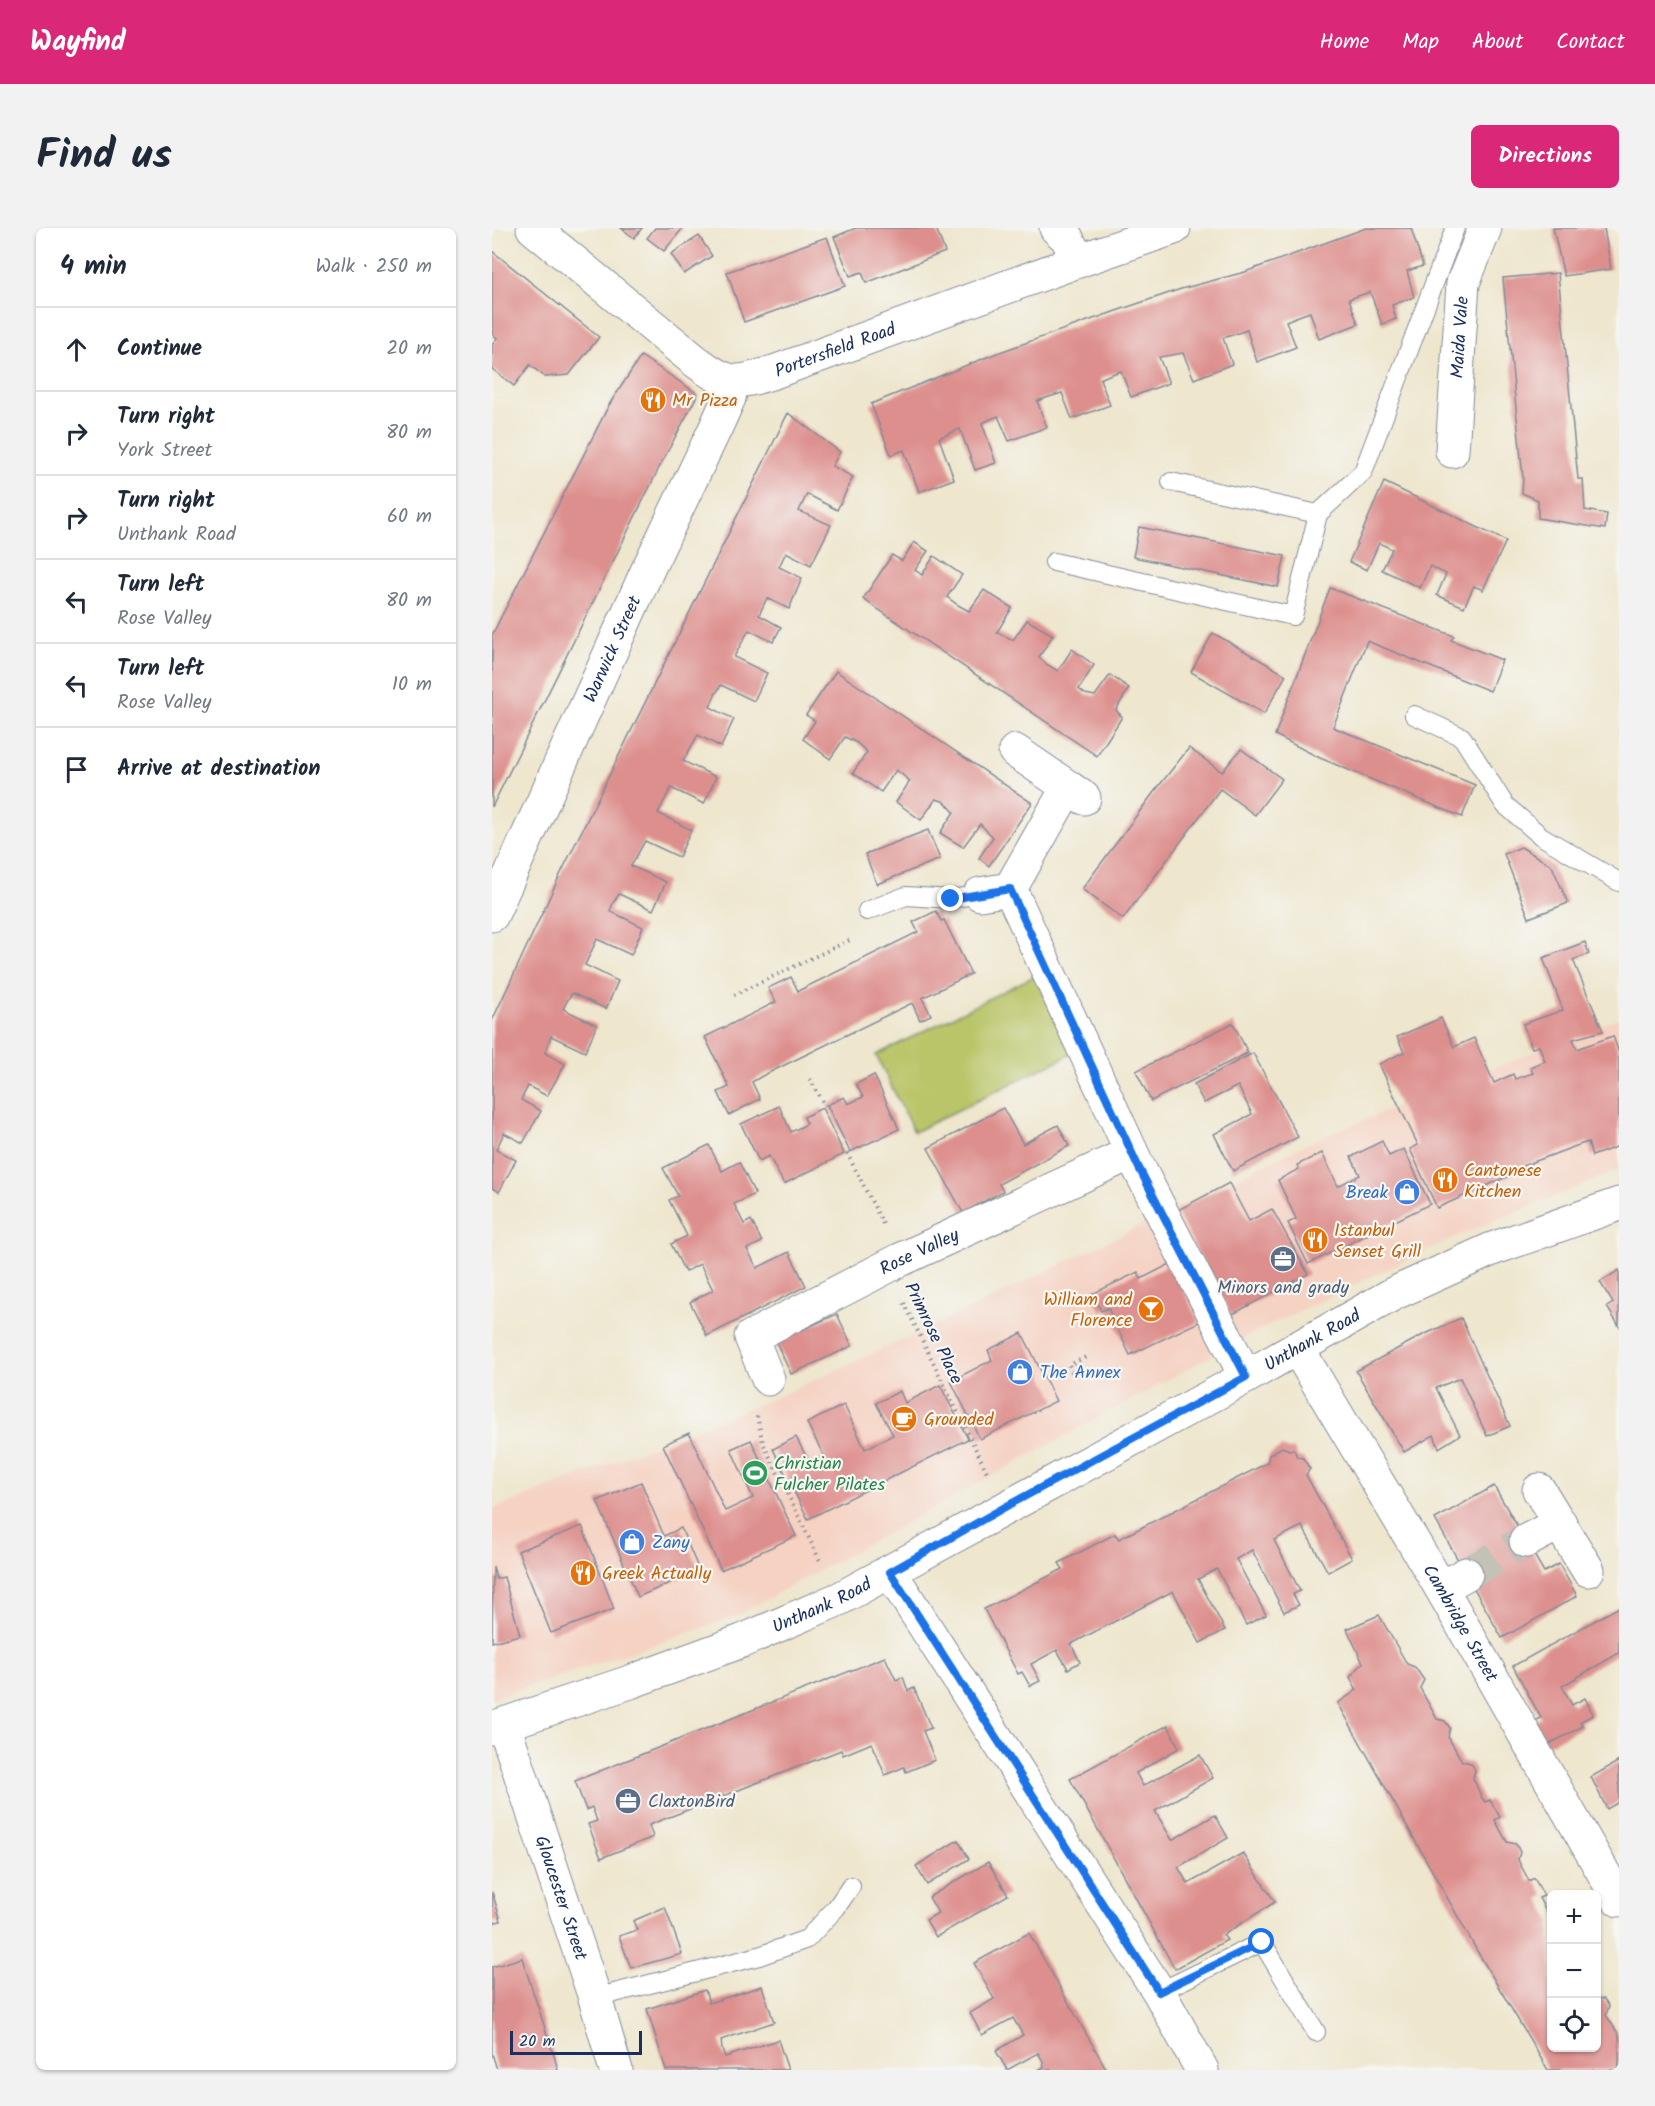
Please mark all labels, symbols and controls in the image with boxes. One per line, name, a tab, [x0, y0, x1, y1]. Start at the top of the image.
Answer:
text: Wayfind	[30, 20, 126, 65]
text: Home	[1320, 26, 1369, 59]
text: Map	[1402, 26, 1439, 59]
text: About	[1472, 26, 1523, 59]
text: Contact	[1556, 26, 1625, 59]
text: Find us	[36, 123, 172, 190]
button: Directions	[1471, 125, 1619, 188]
text: 4 min	[60, 246, 127, 288]
text: Walk · 250 m	[316, 251, 432, 283]
street label: Maida Vale	[1444, 295, 1478, 379]
street label: Portersfield Road	[771, 315, 901, 387]
text: Continue	[117, 332, 202, 367]
icon: ahead	[60, 333, 93, 366]
text: 20 m	[386, 333, 432, 365]
restaurant icon: Mr Pizza	[638, 385, 668, 415]
place label: Mr Pizza	[672, 387, 738, 416]
text: Turn right	[117, 400, 215, 435]
icon: right	[60, 417, 93, 450]
text: 80 m	[386, 417, 432, 449]
text: York Street	[117, 435, 212, 467]
text: Turn right	[117, 484, 215, 519]
icon: right	[60, 501, 93, 534]
text: 60 m	[387, 501, 432, 533]
text: Unthank Road	[117, 519, 236, 551]
text: Turn left	[117, 568, 204, 603]
icon: left	[60, 585, 93, 618]
text: 80 m	[386, 585, 432, 617]
street label: Warwick Street	[577, 590, 651, 708]
text: Rose Valley	[117, 603, 211, 635]
text: Turn left	[117, 652, 204, 687]
icon: left	[60, 669, 93, 702]
text: 10 m	[392, 669, 432, 701]
text: Rose Valley	[117, 687, 211, 719]
text: Arrive at destination	[117, 752, 320, 787]
icon: arrive	[60, 753, 93, 786]
route end	[937, 885, 963, 911]
place label: Cantonese Kitchen	[1464, 1157, 1541, 1207]
restaurant icon: Cantonese Kitchen	[1430, 1165, 1460, 1195]
shop icon: Break	[1392, 1177, 1422, 1207]
place label: Break	[1346, 1179, 1389, 1208]
place label: Istanbul Senset Grill	[1334, 1217, 1422, 1267]
street label: Rose Valley	[875, 1221, 965, 1284]
restaurant icon: Istanbul Senset Grill	[1300, 1225, 1330, 1255]
office icon: Minors and grady	[1268, 1244, 1298, 1274]
place label: Minors and grady	[1217, 1274, 1349, 1303]
street label: Primrose Place	[895, 1278, 970, 1390]
place label: William and Florence	[1044, 1286, 1133, 1336]
bar icon: William and Florence	[1136, 1294, 1166, 1324]
street label: Unthank Road	[1259, 1302, 1367, 1380]
shop icon: The Annex	[1005, 1357, 1035, 1387]
place label: The Annex	[1040, 1359, 1121, 1388]
cafe icon: Grounded	[889, 1404, 919, 1434]
place label: Grounded	[924, 1406, 994, 1435]
place label: Christian Fulcher Pilates	[774, 1450, 885, 1500]
sports icon: Christian Fulcher Pilates	[740, 1458, 770, 1488]
shop icon: Zany	[617, 1527, 647, 1557]
place label: Zany	[652, 1529, 690, 1558]
restaurant icon: Greek Actually	[568, 1558, 598, 1588]
street label: Cambridge Street	[1414, 1559, 1505, 1689]
place label: Greek Actually	[602, 1560, 712, 1589]
street label: Unthank Road	[768, 1570, 878, 1642]
office icon: ClaxtonBird	[613, 1786, 643, 1816]
place label: ClaxtonBird	[648, 1788, 736, 1817]
street label: Gloucester Street	[526, 1832, 595, 1965]
map controls	[1547, 1890, 1601, 2052]
button: +	[1547, 1890, 1601, 1944]
route start	[1248, 1928, 1274, 1954]
button: −	[1547, 1944, 1601, 1998]
button: locate	[1547, 1998, 1601, 2052]
scale bar	[510, 2028, 642, 2056]
text: 20 m	[519, 2029, 555, 2054]

